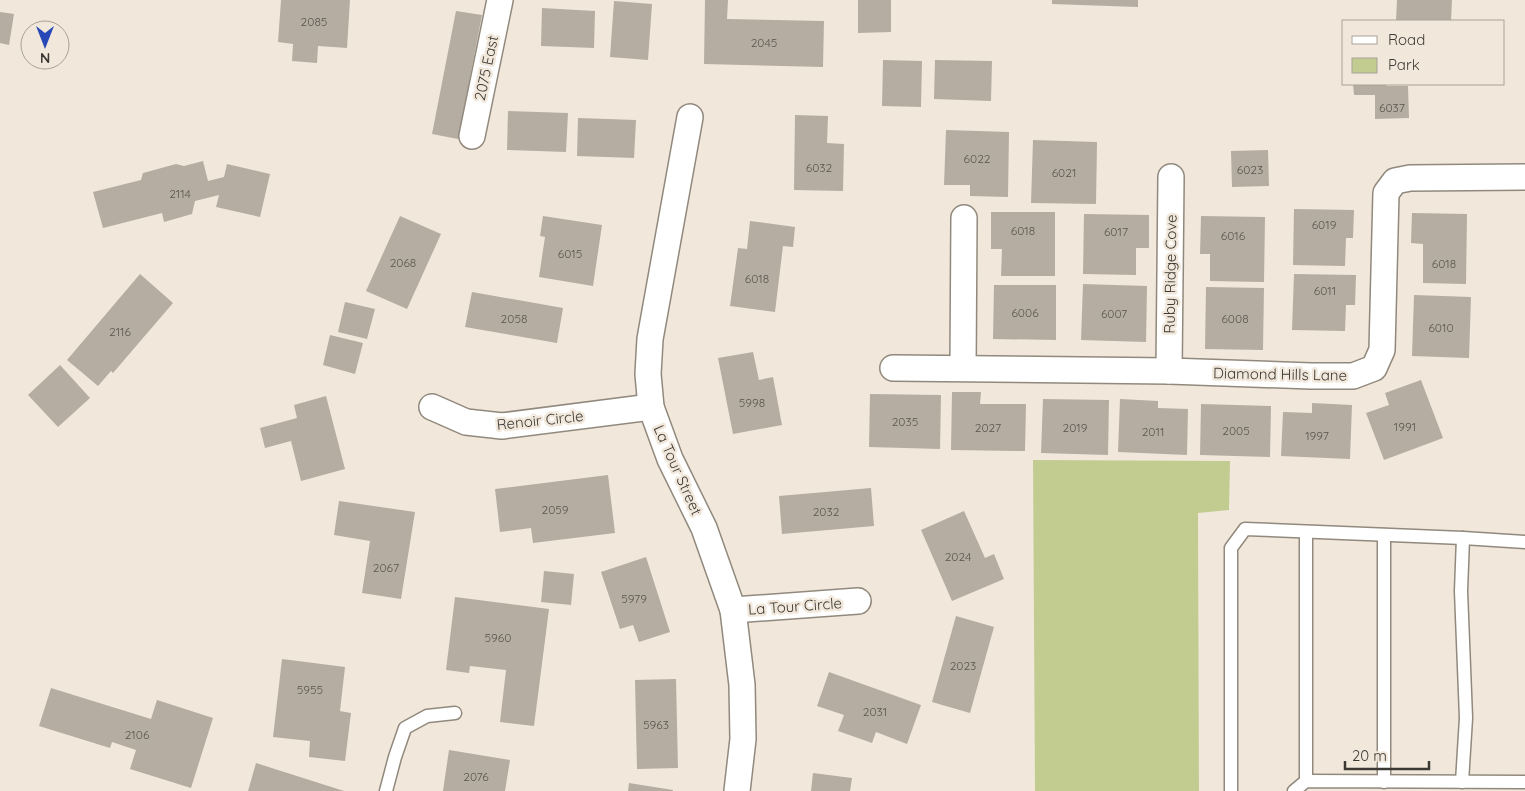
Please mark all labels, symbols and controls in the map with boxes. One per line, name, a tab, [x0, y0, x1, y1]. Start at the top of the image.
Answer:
house number: 2085	[301, 14, 327, 29]
north arrow	[20, 20, 70, 70]
legend	[1342, 20, 1505, 85]
text: Road	[1388, 30, 1425, 49]
street label: 2075 East	[470, 34, 502, 102]
house number: 2045	[751, 35, 777, 50]
text: N	[40, 49, 50, 67]
text: Park	[1388, 55, 1420, 74]
house number: 6037	[1379, 100, 1405, 115]
house number: 6022	[964, 151, 991, 166]
house number: 6032	[806, 160, 833, 175]
house number: 6023	[1237, 162, 1263, 177]
house number: 6021	[1052, 165, 1076, 180]
house number: 2114	[169, 186, 191, 201]
street label: Ruby Ridge Cove	[1159, 214, 1181, 334]
house number: 6019	[1312, 217, 1337, 232]
house number: 6018	[1011, 223, 1035, 238]
house number: 6017	[1104, 224, 1128, 239]
house number: 6016	[1221, 228, 1246, 243]
house number: 6015	[558, 246, 582, 261]
house number: 2068	[390, 255, 416, 270]
house number: 6018	[1432, 256, 1456, 271]
house number: 6018	[745, 271, 769, 286]
house number: 6011	[1314, 283, 1336, 298]
house number: 6006	[1011, 305, 1039, 320]
house number: 6007	[1101, 306, 1127, 321]
house number: 2058	[501, 311, 527, 326]
house number: 6008	[1221, 311, 1249, 326]
house number: 6010	[1428, 320, 1454, 335]
house number: 2116	[109, 324, 132, 339]
street label: Diamond Hills Lane	[1213, 363, 1347, 385]
house number: 5998	[739, 395, 765, 410]
street label: Renoir Circle	[496, 406, 584, 434]
house number: 2035	[892, 414, 918, 429]
house number: 1991	[1394, 419, 1416, 434]
house number: 2027	[975, 420, 1001, 435]
house number: 2019	[1063, 420, 1088, 435]
street label: La Tour Street	[650, 422, 706, 518]
house number: 2005	[1222, 423, 1250, 438]
house number: 2011	[1142, 424, 1164, 439]
house number: 1997	[1305, 428, 1329, 443]
house number: 2059	[541, 502, 569, 517]
house number: 2032	[813, 504, 840, 519]
house number: 2024	[945, 549, 971, 564]
house number: 2067	[373, 560, 399, 575]
house number: 5979	[621, 591, 647, 606]
street label: La Tour Circle	[748, 593, 842, 619]
house number: 5960	[485, 630, 511, 645]
house number: 2023	[950, 658, 976, 673]
house number: 5955	[297, 682, 323, 697]
house number: 2031	[863, 704, 887, 719]
house number: 5963	[643, 717, 669, 732]
house number: 2106	[125, 727, 150, 742]
scale bar	[1345, 738, 1429, 770]
text: 20 m	[1352, 746, 1387, 765]
house number: 2076	[463, 769, 489, 784]

